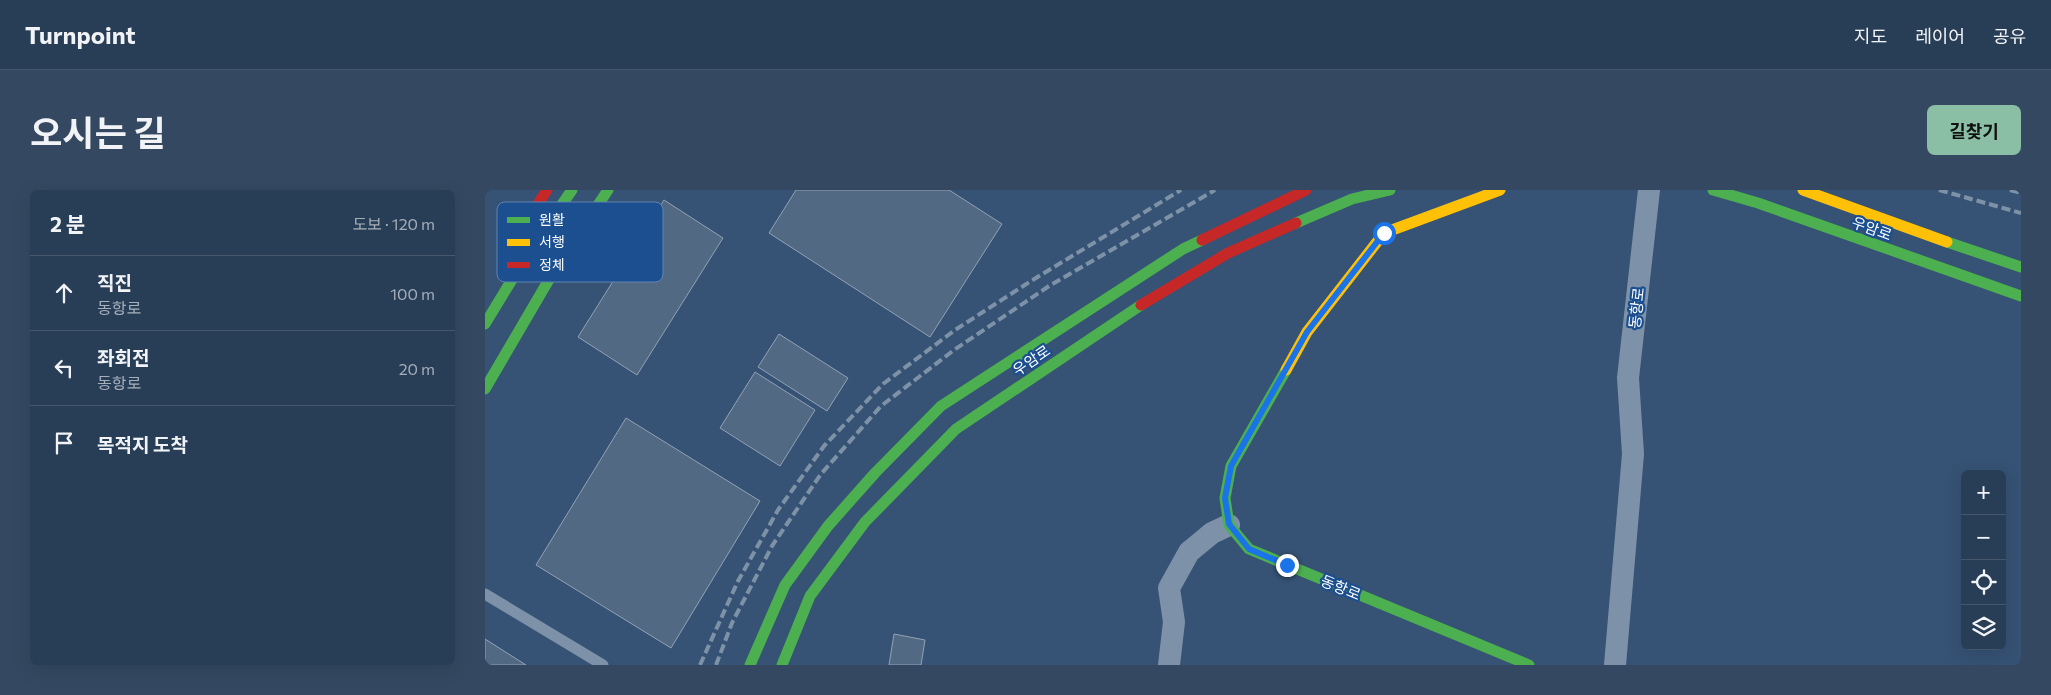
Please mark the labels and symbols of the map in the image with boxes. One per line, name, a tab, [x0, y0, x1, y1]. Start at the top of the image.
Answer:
legend	[497, 202, 663, 282]
text: 원활	[539, 211, 565, 228]
street label: 우암로	[1849, 212, 1895, 244]
route start	[1373, 222, 1396, 245]
text: 서행	[539, 233, 565, 250]
text: 정체	[539, 256, 565, 273]
street label: 동항로	[1625, 286, 1647, 330]
street label: 우암로	[1009, 341, 1053, 379]
route end	[1276, 554, 1299, 577]
street label: 동항로	[1318, 571, 1364, 603]

